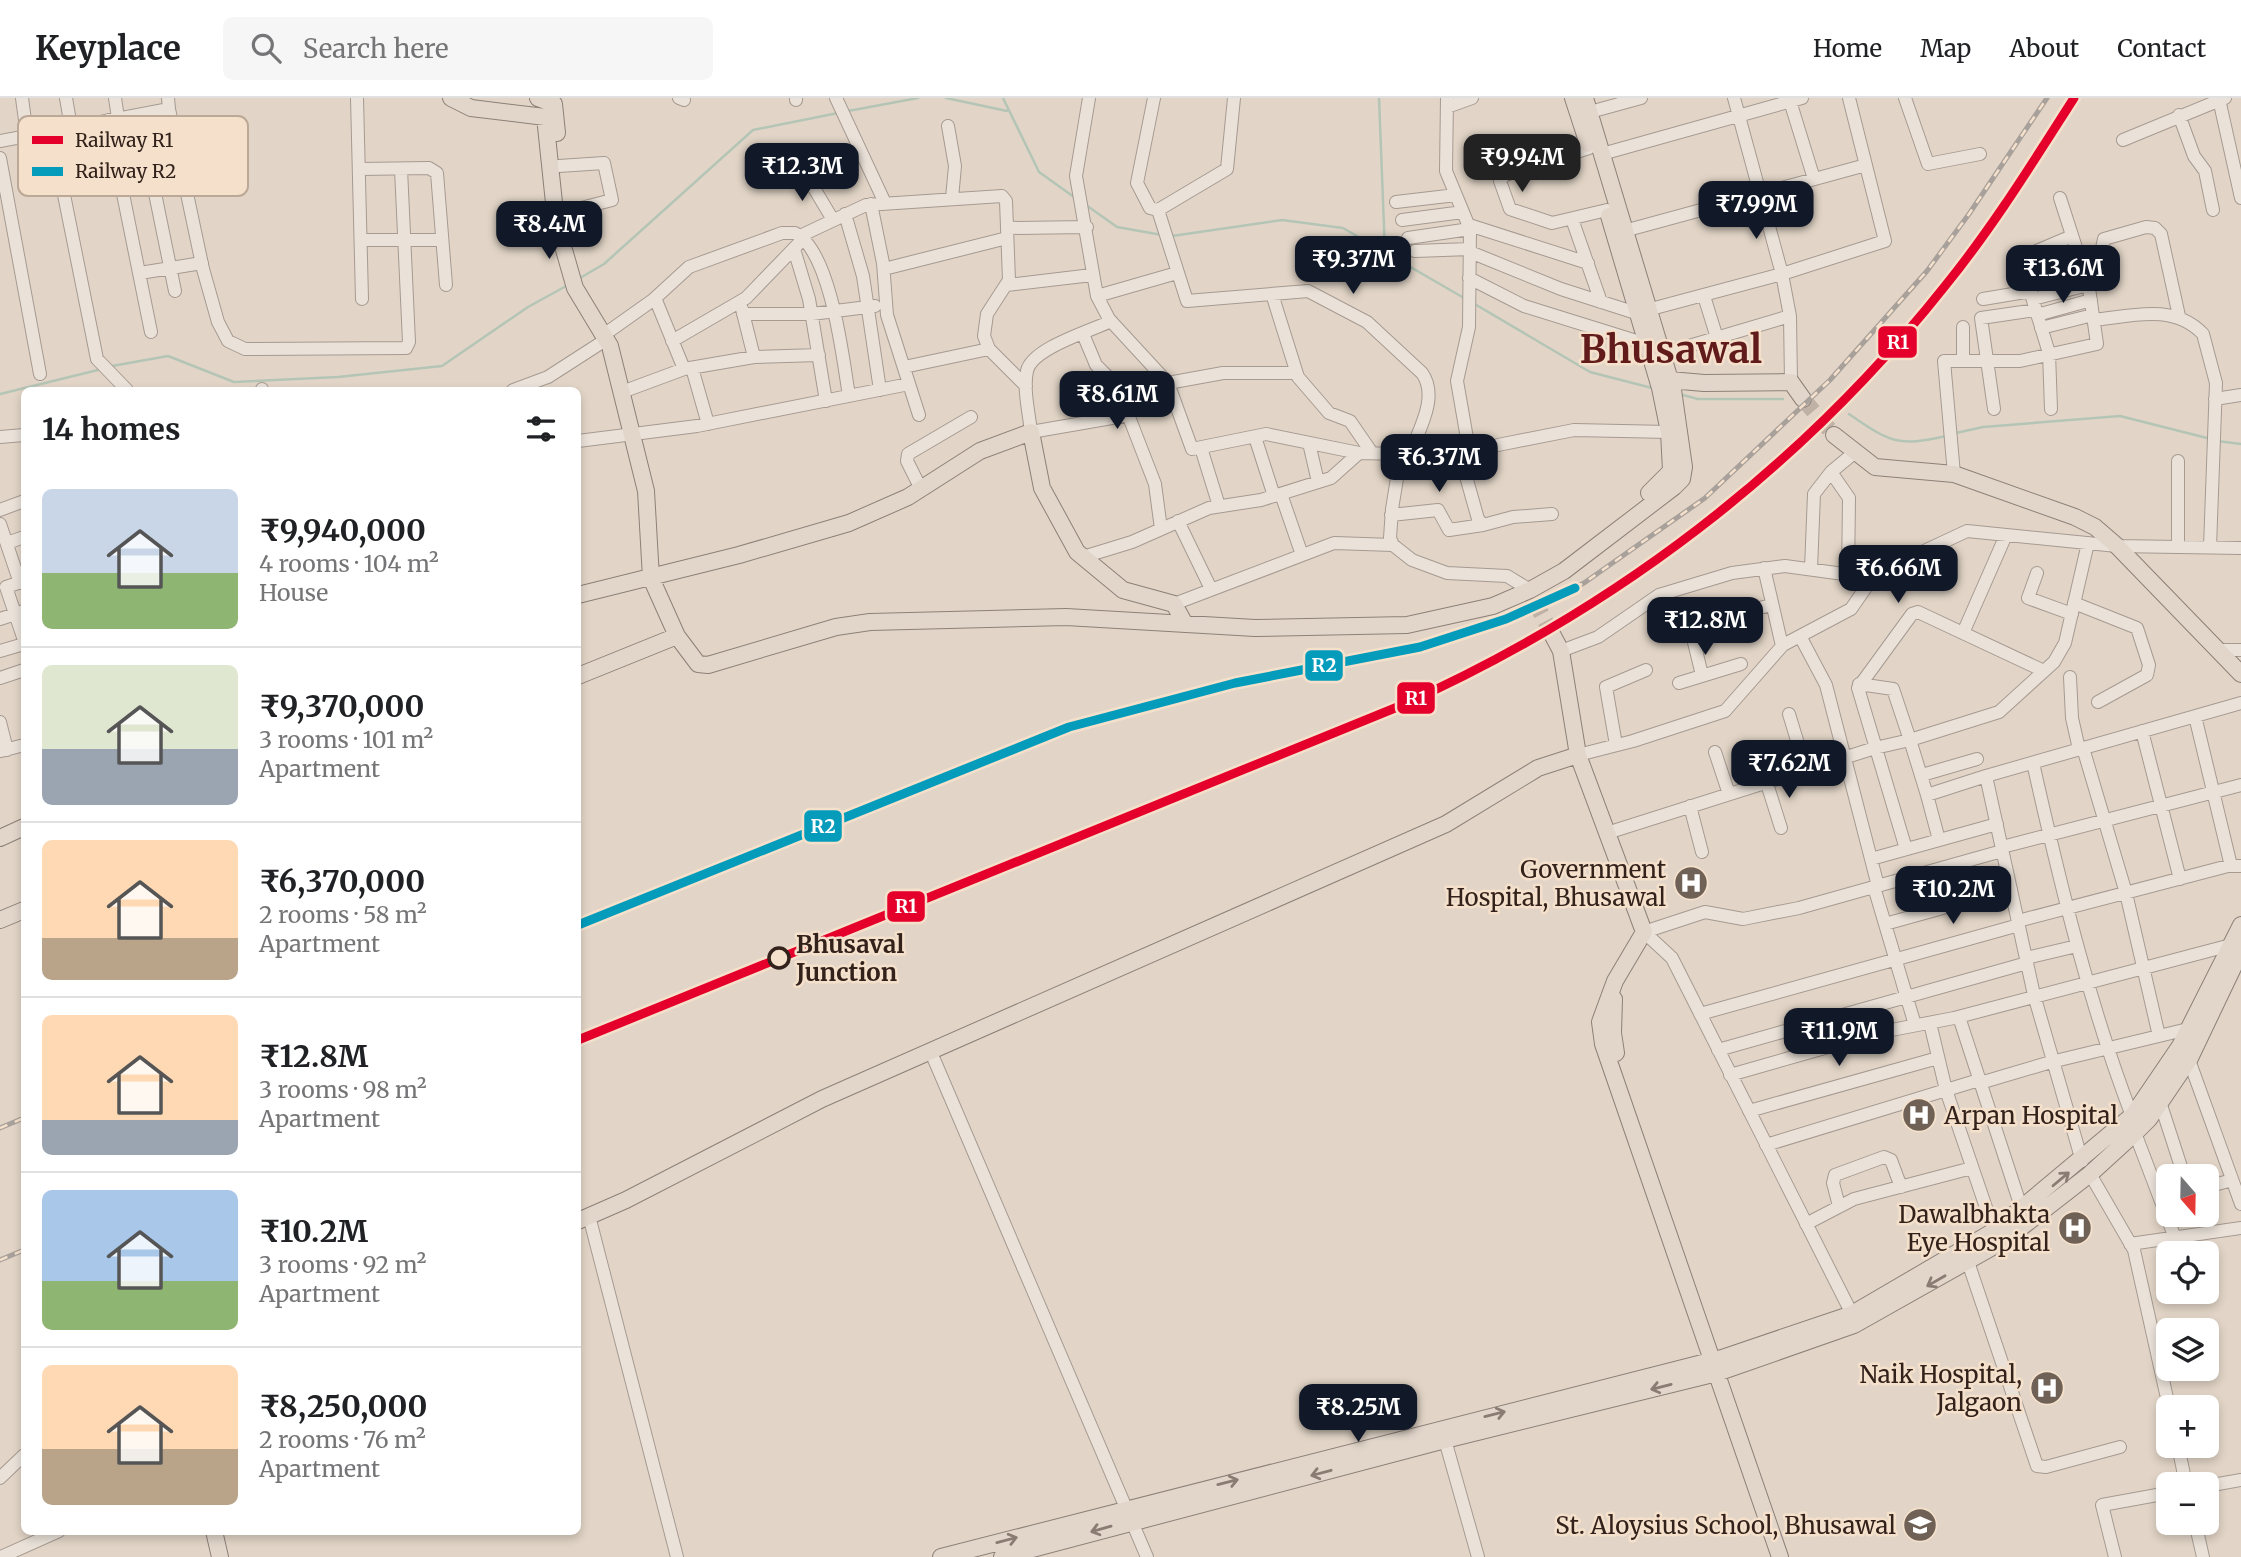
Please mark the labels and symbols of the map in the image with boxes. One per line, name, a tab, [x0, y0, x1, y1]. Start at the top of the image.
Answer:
legend	[18, 116, 248, 196]
text: Railway R1	[75, 128, 174, 152]
pin: ₹9.94M	[1465, 134, 1579, 194]
pin: ₹12.3M	[745, 144, 859, 203]
text: Railway R2	[75, 159, 176, 183]
pin: ₹7.99M	[1699, 181, 1813, 241]
pin: ₹8.4M	[500, 202, 598, 261]
pin: ₹9.37M	[1296, 236, 1410, 296]
pin: ₹13.6M	[2006, 246, 2120, 305]
line badge: R1	[1877, 325, 1918, 359]
district label: Bhusawal	[1580, 326, 1762, 373]
text: R1	[1887, 330, 1909, 354]
pin: ₹8.61M	[1060, 372, 1174, 431]
pin: ₹6.37M	[1382, 434, 1496, 494]
pin: ₹6.66M	[1841, 546, 1955, 605]
pin: ₹12.8M	[1648, 598, 1762, 657]
line badge: R2	[1304, 649, 1344, 682]
text: R2	[1311, 653, 1337, 677]
line badge: R1	[1396, 681, 1436, 715]
text: R1	[1405, 686, 1427, 710]
pin: ₹7.62M	[1732, 740, 1846, 800]
line badge: R2	[803, 809, 843, 843]
text: R2	[810, 814, 836, 838]
place label: Government Hospital, Bhusawal	[1446, 854, 1667, 913]
hospital icon: Government Hospital, Bhusawal	[1672, 864, 1710, 902]
pin: ₹10.2M	[1896, 866, 2010, 926]
line badge: R1	[886, 890, 926, 923]
text: R1	[895, 894, 917, 918]
place label: Bhusaval Junction	[795, 929, 905, 988]
marker: Bhusaval Junction	[768, 947, 790, 969]
pin: ₹11.9M	[1782, 1009, 1896, 1068]
hospital icon: Arpan Hospital	[1900, 1096, 1938, 1134]
place label: Arpan Hospital	[1943, 1100, 2118, 1131]
north arrow	[2156, 1164, 2219, 1227]
one-way arrow	[2051, 1171, 2069, 1186]
place label: Dawalbhakta Eye Hospital	[1898, 1199, 2050, 1258]
hospital icon: Dawalbhakta Eye Hospital	[2056, 1209, 2094, 1247]
one-way arrow	[1926, 1275, 1947, 1288]
place label: Naik Hospital, Jalgaon	[1860, 1359, 2022, 1418]
hospital icon: Naik Hospital, Jalgaon	[2028, 1369, 2066, 1407]
one-way arrow	[1650, 1381, 1672, 1394]
pin: ₹8.25M	[1301, 1384, 1415, 1444]
one-way arrow	[1484, 1407, 1506, 1420]
one-way arrow	[1310, 1467, 1333, 1480]
one-way arrow	[1216, 1475, 1238, 1488]
school or university icon: St. Aloysius School, Bhusawal	[1901, 1506, 1939, 1544]
place label: St. Aloysius School, Bhusawal	[1555, 1510, 1896, 1541]
one-way arrow	[1090, 1524, 1112, 1537]
one-way arrow	[996, 1532, 1018, 1545]

